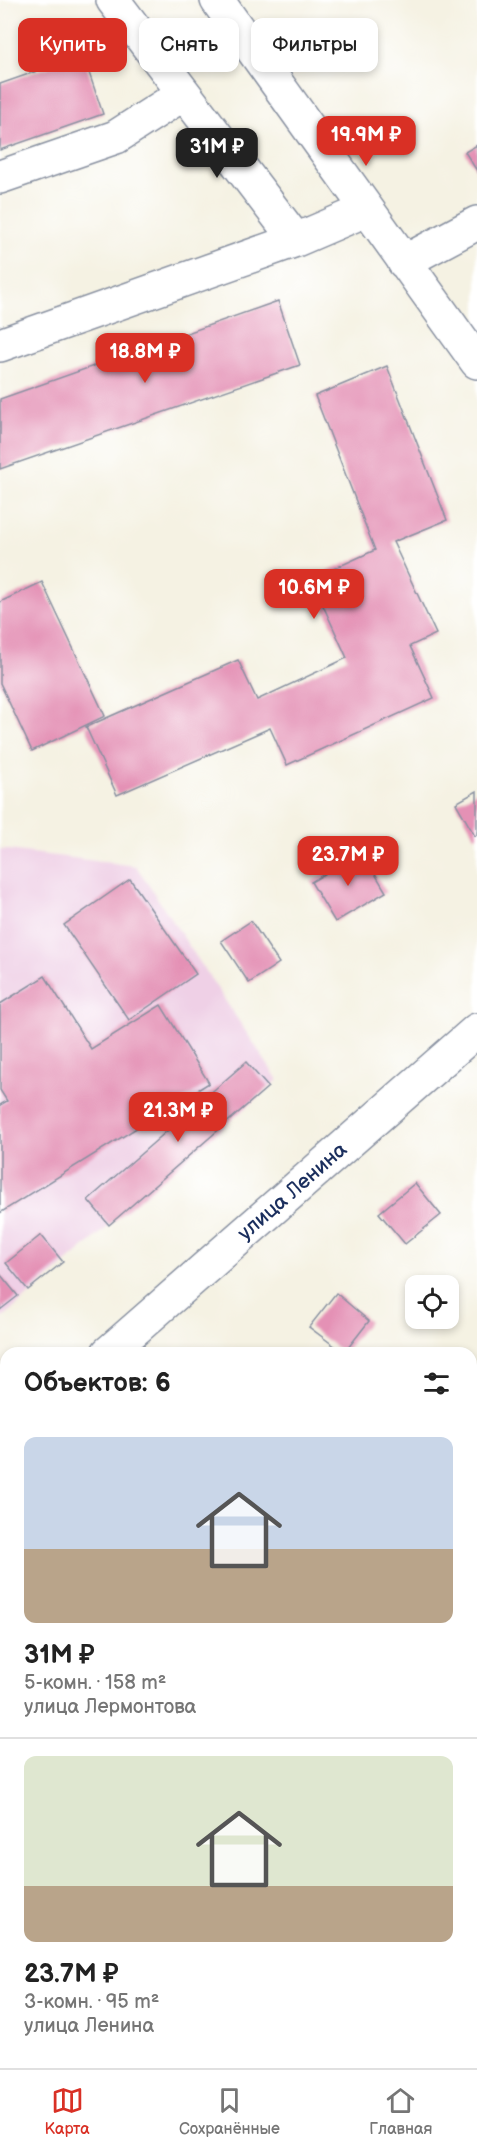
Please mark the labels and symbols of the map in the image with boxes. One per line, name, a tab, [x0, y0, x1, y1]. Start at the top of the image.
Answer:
pin: 19.9M ₽	[311, 116, 421, 167]
pin: 31M ₽	[175, 128, 259, 179]
pin: 18.8M ₽	[90, 333, 200, 384]
pin: 10.6M ₽	[259, 569, 369, 620]
pin: 23.7M ₽	[293, 836, 403, 887]
pin: 21.3M ₽	[123, 1092, 233, 1143]
street label: улица Ленина	[233, 1137, 353, 1246]

